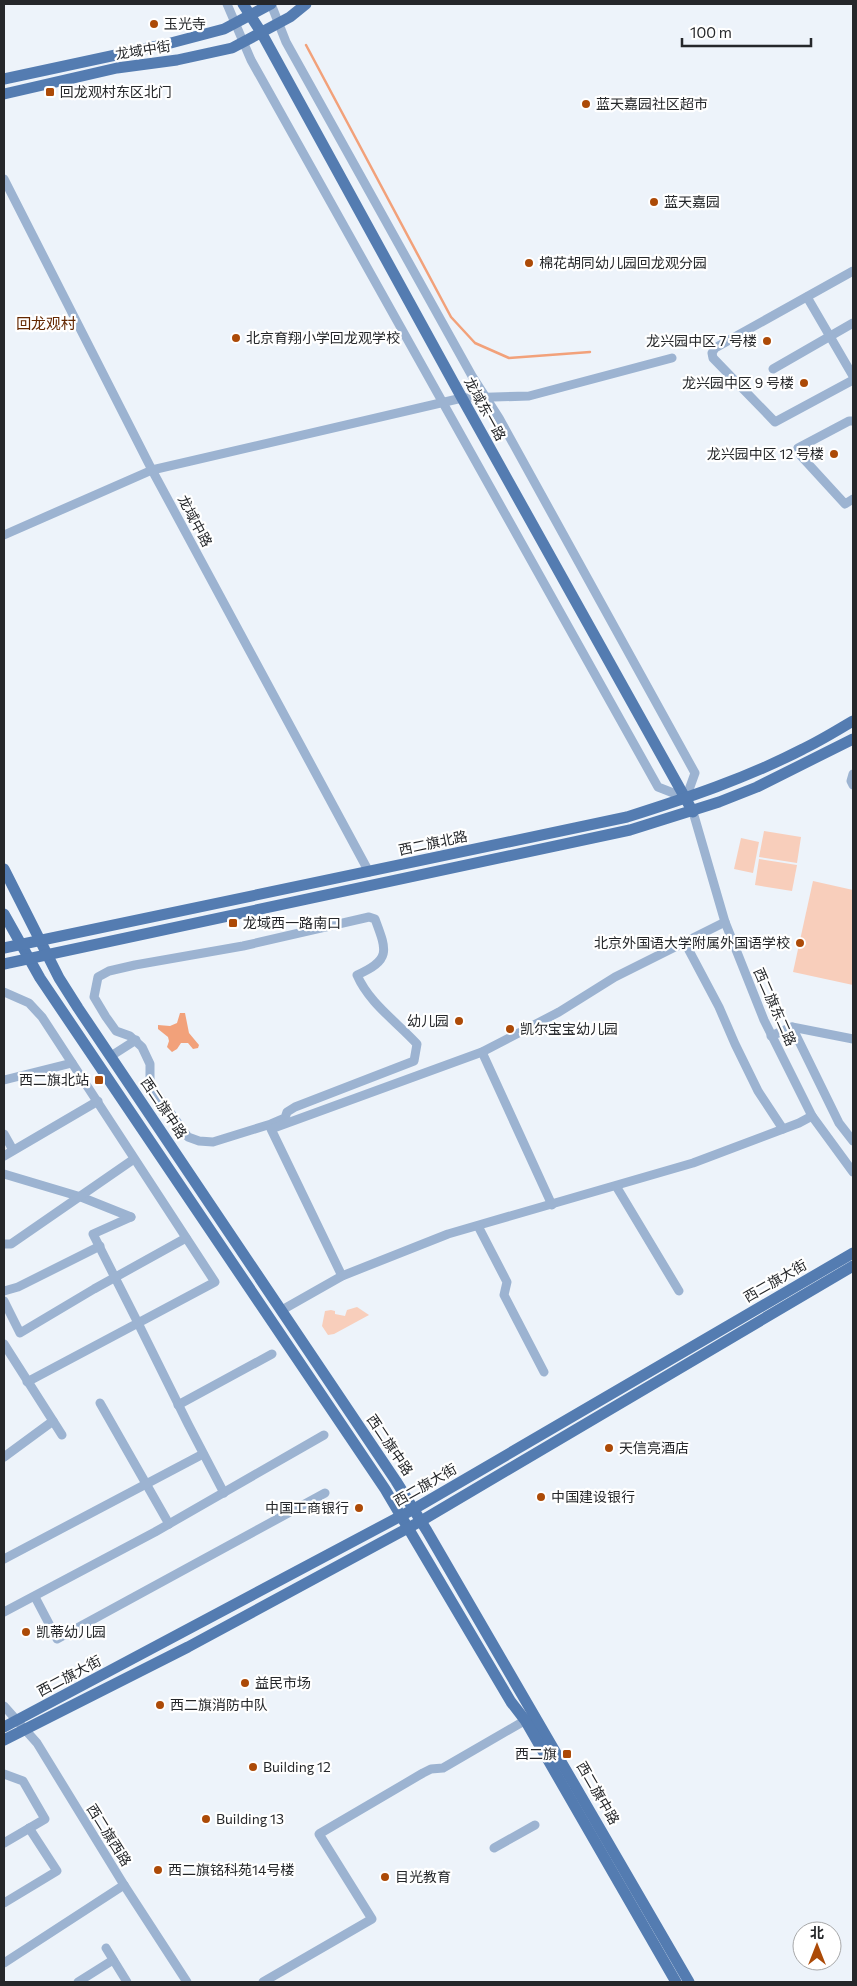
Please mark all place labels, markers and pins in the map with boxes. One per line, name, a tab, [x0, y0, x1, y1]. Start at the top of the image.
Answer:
place label: 玉光寺	[164, 15, 206, 32]
marker: 玉光寺	[148, 18, 160, 30]
place label: 回龙观村东区北门	[60, 83, 172, 100]
marker: 回龙观村东区北门	[44, 86, 56, 98]
place label: 蓝天嘉园社区超市	[596, 95, 708, 112]
marker: 蓝天嘉园社区超市	[580, 98, 592, 110]
place label: 蓝天嘉园	[664, 193, 720, 210]
marker: 蓝天嘉园	[648, 196, 660, 208]
place label: 棉花胡同幼儿园回龙观分园	[539, 254, 707, 271]
marker: 棉花胡同幼儿园回龙观分园	[523, 257, 535, 269]
place label: 北京育翔小学回龙观学校	[246, 329, 400, 346]
marker: 北京育翔小学回龙观学校	[230, 332, 242, 344]
place label: 龙兴园中区 7 号楼	[646, 332, 757, 349]
marker: 龙兴园中区 7 号楼	[761, 335, 773, 347]
place label: 龙兴园中区 9 号楼	[682, 374, 794, 391]
marker: 龙兴园中区 9 号楼	[798, 377, 810, 389]
place label: 龙兴园中区 12 号楼	[707, 445, 824, 462]
marker: 龙兴园中区 12 号楼	[828, 448, 840, 460]
place label: 龙域西一路南口	[243, 914, 341, 931]
marker: 龙域西一路南口	[227, 917, 239, 929]
place label: 北京外国语大学附属外国语学校	[594, 934, 790, 951]
marker: 北京外国语大学附属外国语学校	[794, 937, 806, 949]
place label: 幼儿园	[407, 1012, 449, 1029]
marker: 幼儿园	[453, 1015, 465, 1027]
place label: 凯尔宝宝幼儿园	[520, 1020, 618, 1037]
marker: 凯尔宝宝幼儿园	[504, 1023, 516, 1035]
place label: 西二旗北站	[19, 1071, 89, 1088]
marker: 西二旗北站	[93, 1074, 105, 1086]
place label: 天信亮酒店	[619, 1439, 689, 1456]
marker: 天信亮酒店	[603, 1442, 615, 1454]
place label: 中国建设银行	[551, 1488, 635, 1505]
marker: 中国建设银行	[535, 1491, 547, 1503]
place label: 中国工商银行	[265, 1499, 349, 1516]
marker: 中国工商银行	[353, 1502, 365, 1514]
place label: 凯蒂幼儿园	[36, 1623, 106, 1640]
marker: 凯蒂幼儿园	[20, 1626, 32, 1638]
place label: 益民市场	[255, 1674, 311, 1691]
marker: 益民市场	[239, 1677, 251, 1689]
place label: 西二旗消防中队	[170, 1696, 268, 1713]
marker: 西二旗消防中队	[154, 1699, 166, 1711]
place label: 西二旗	[515, 1745, 557, 1762]
marker: 西二旗	[561, 1748, 573, 1760]
place label: Building 12	[263, 1758, 331, 1775]
marker: Building 12	[247, 1761, 259, 1773]
place label: Building 13	[216, 1810, 284, 1827]
marker: Building 13	[200, 1813, 212, 1825]
place label: 西二旗铭科苑14号楼	[168, 1861, 294, 1878]
marker: 西二旗铭科苑14号楼	[152, 1864, 164, 1876]
place label: 目光教育	[395, 1868, 451, 1885]
marker: 目光教育	[379, 1871, 391, 1883]

